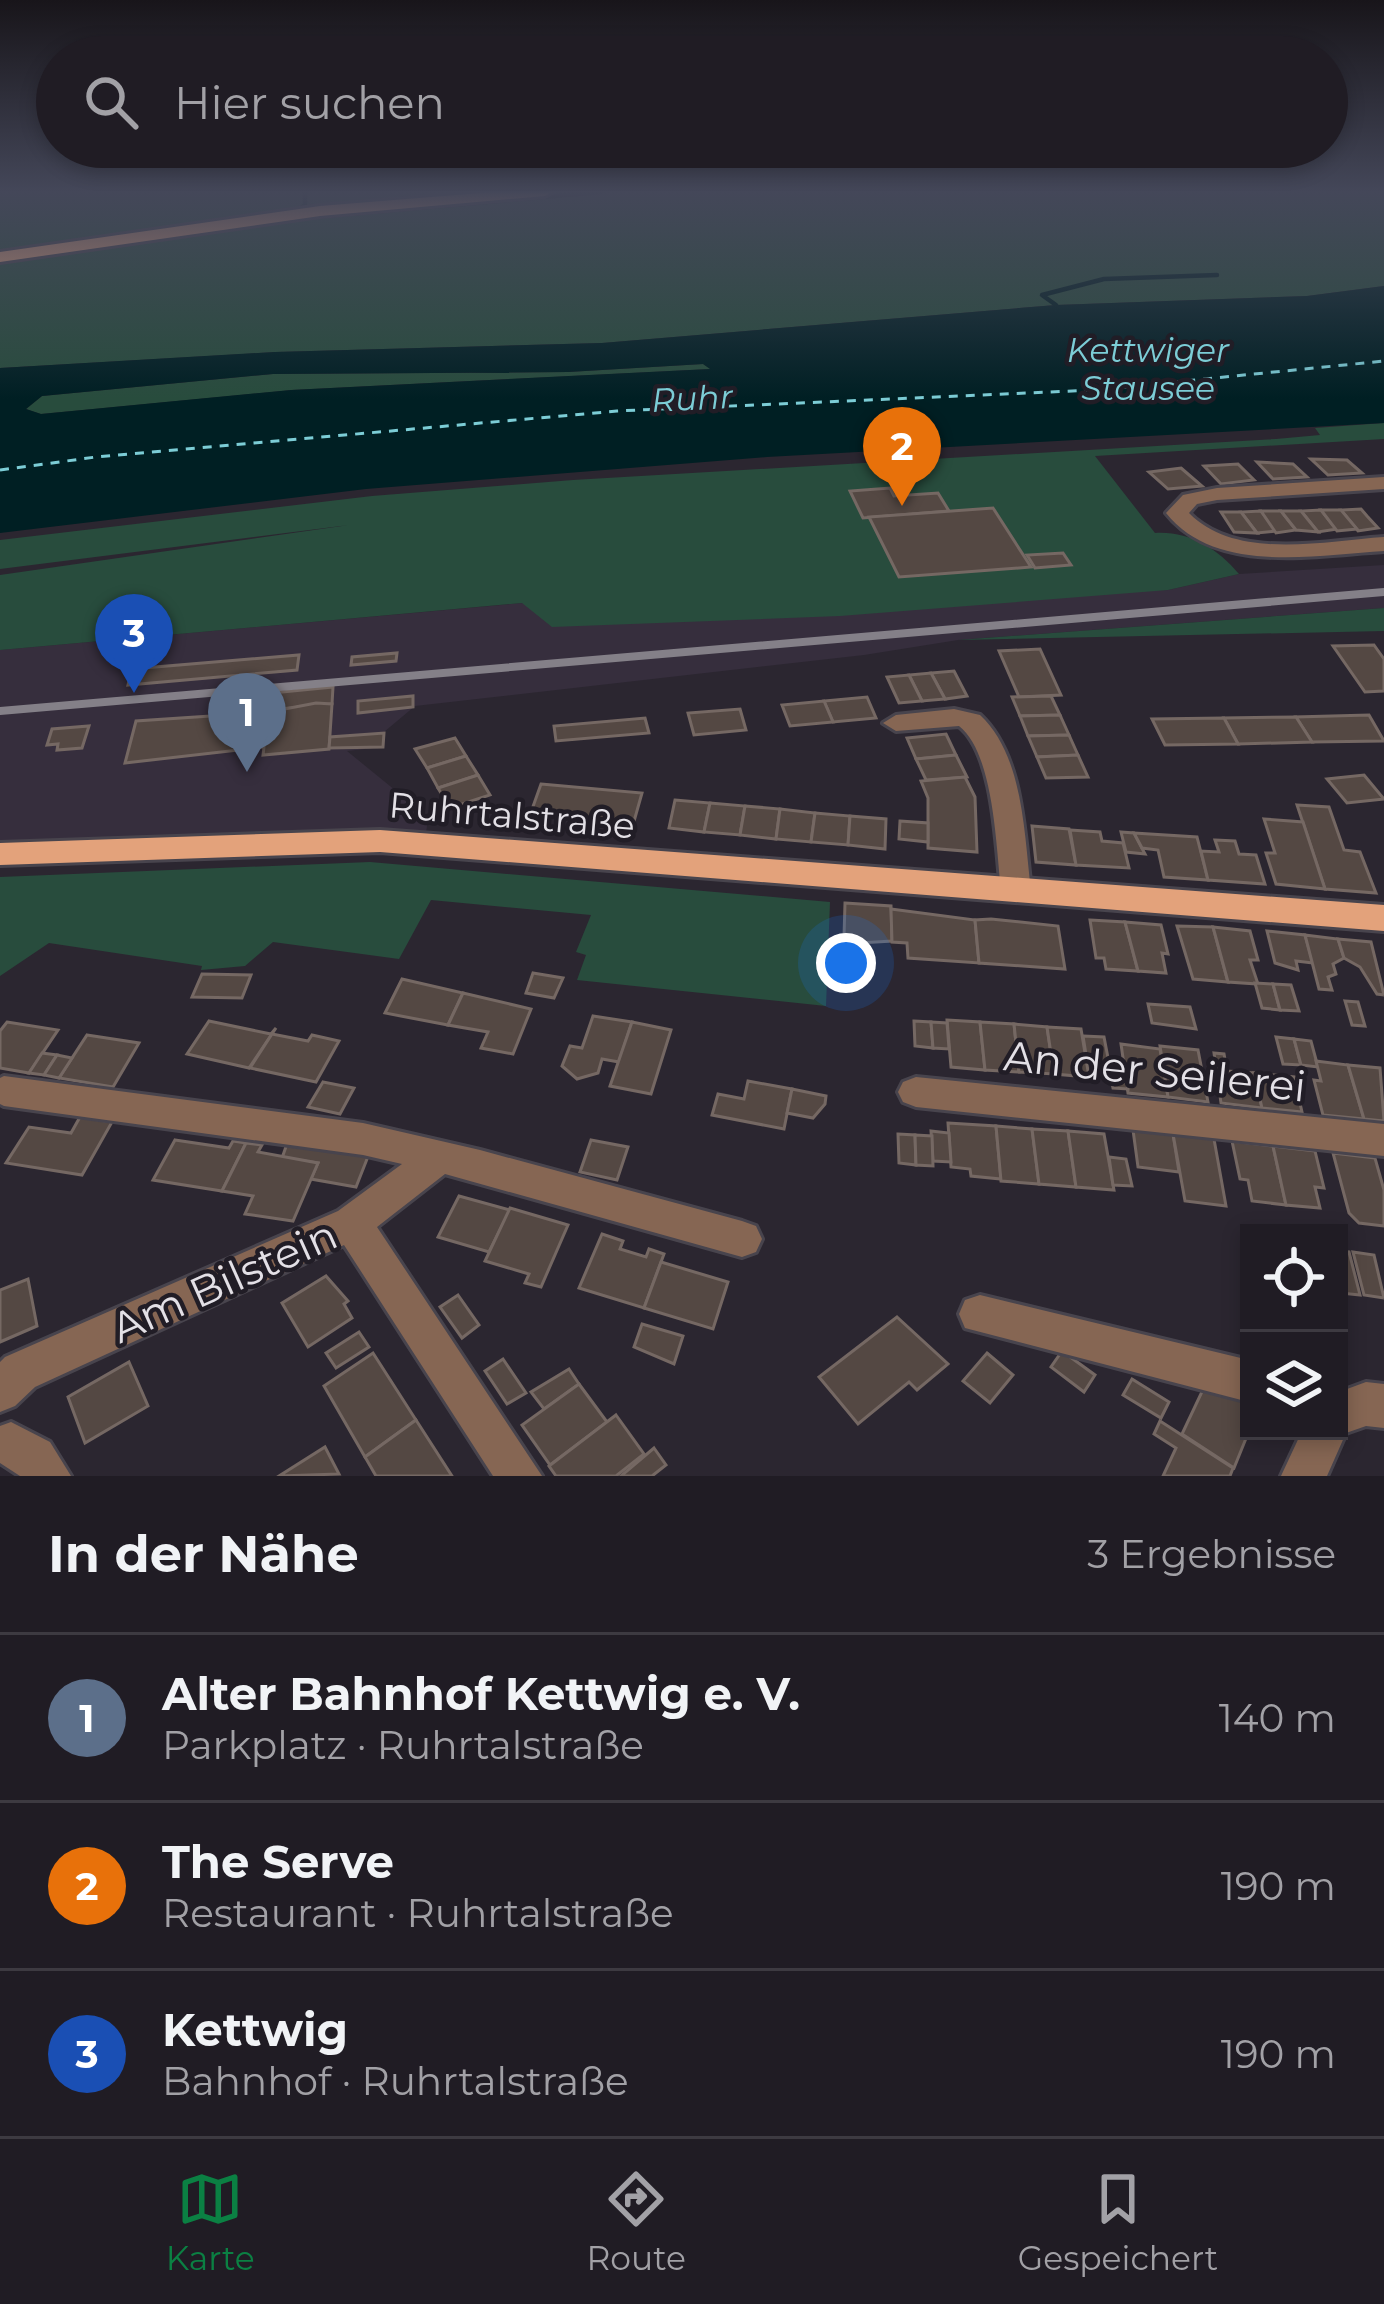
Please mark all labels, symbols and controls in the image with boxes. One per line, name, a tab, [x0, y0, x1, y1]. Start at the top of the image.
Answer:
search box	[36, 36, 1348, 168]
icon: search	[78, 69, 144, 135]
text: Hier suchen	[174, 75, 445, 130]
water label: Kettwiger Stausee	[1067, 330, 1230, 408]
water label: Ruhr	[650, 376, 735, 420]
pin: 2	[863, 407, 941, 506]
pin: 3	[95, 594, 173, 693]
pin: 1	[208, 673, 286, 772]
street label: Ruhrtalstraße	[387, 782, 637, 848]
your location	[816, 933, 876, 993]
street label: An der Seilerei	[1001, 1029, 1309, 1113]
street label: Am Bilstein	[103, 1208, 345, 1354]
map controls	[1240, 1224, 1348, 1440]
button: locate	[1240, 1224, 1348, 1332]
button: layers	[1240, 1332, 1348, 1440]
text: In der Nähe	[48, 1523, 359, 1585]
text: 3 Ergebnisse	[1087, 1530, 1336, 1578]
text: Alter Bahnhof Kettwig e. V.	[162, 1666, 800, 1721]
text: 1	[79, 1694, 95, 1742]
text: 140 m	[1219, 1694, 1336, 1742]
text: Parkplatz · Ruhrtalstraße	[162, 1721, 644, 1769]
text: The Serve	[162, 1834, 394, 1889]
text: 2	[75, 1862, 99, 1910]
text: 190 m	[1221, 1862, 1336, 1910]
text: Restaurant · Ruhrtalstraße	[162, 1889, 674, 1937]
text: Kettwig	[162, 2002, 348, 2057]
text: 3	[75, 2030, 99, 2078]
text: 190 m	[1221, 2030, 1336, 2078]
text: Bahnhof · Ruhrtalstraße	[162, 2057, 629, 2105]
tab: Karte	[166, 2166, 255, 2278]
tab: Route	[587, 2166, 686, 2278]
tab: Gespeichert	[1018, 2166, 1218, 2278]

